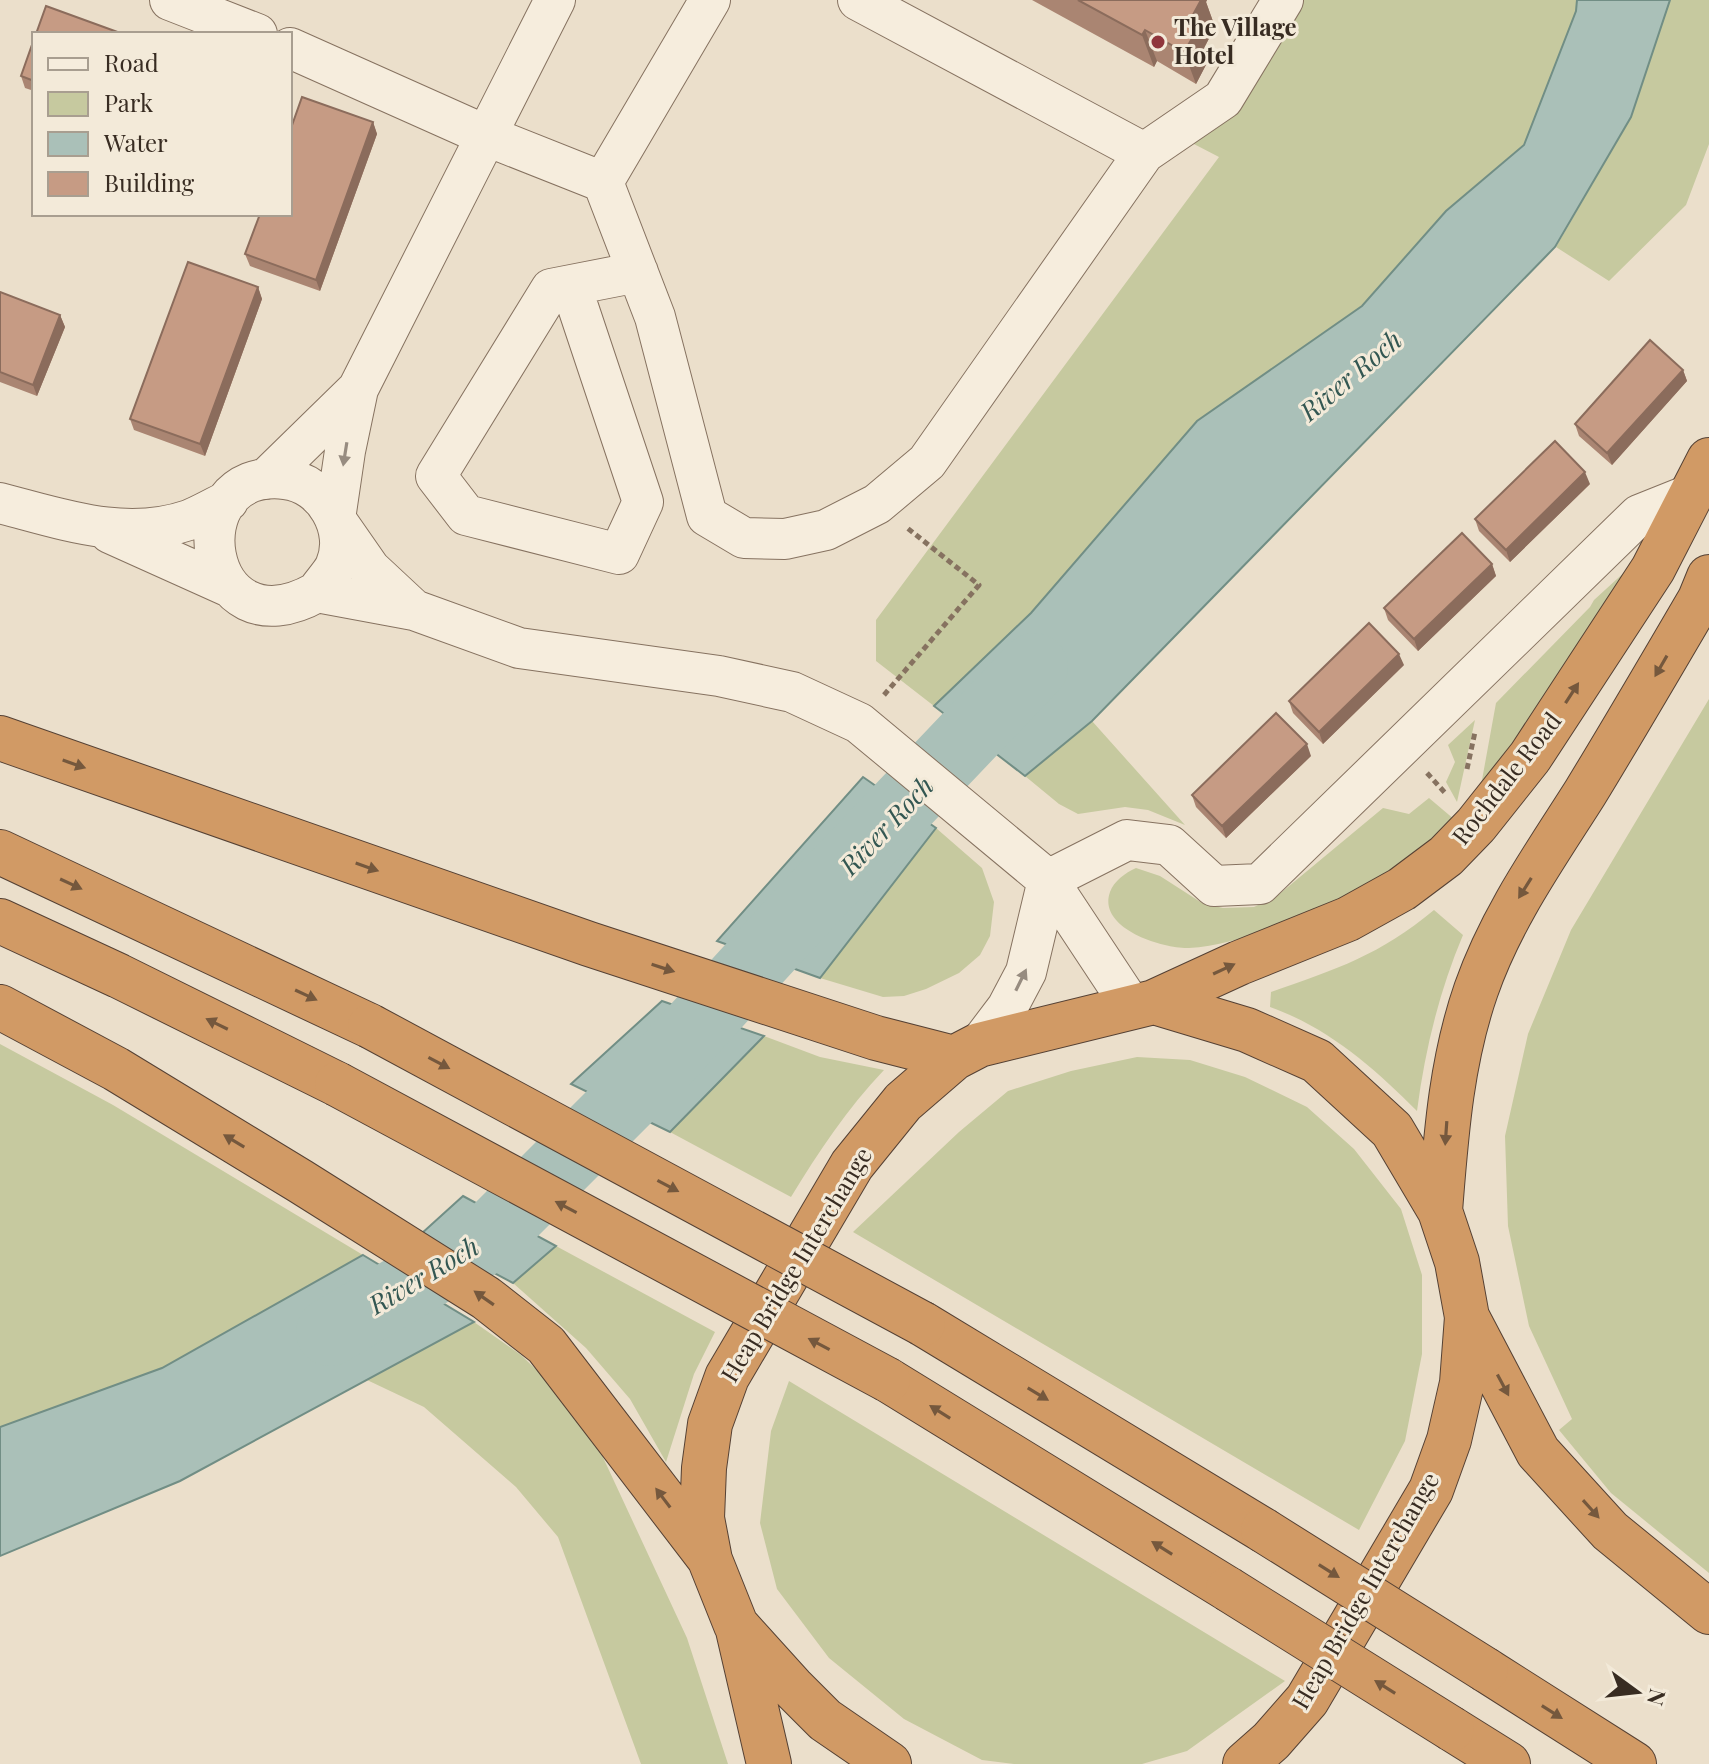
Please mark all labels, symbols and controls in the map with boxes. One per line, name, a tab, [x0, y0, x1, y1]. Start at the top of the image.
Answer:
place label: The Village Hotel	[1174, 10, 1297, 70]
legend	[32, 32, 292, 216]
marker: The Village Hotel	[1149, 33, 1167, 51]
text: Road	[104, 46, 159, 78]
text: Park	[104, 86, 154, 118]
text: Water	[103, 126, 168, 158]
text: Building	[104, 166, 195, 198]
water label: River Roch	[1291, 322, 1408, 428]
one-way arrow	[338, 442, 350, 467]
one-way arrow	[1654, 655, 1668, 677]
one-way arrow	[1564, 683, 1579, 704]
street label: Rochdale Road	[1444, 705, 1567, 851]
one-way arrow	[62, 758, 86, 771]
water label: River Roch	[831, 768, 941, 883]
one-way arrow	[355, 861, 379, 873]
one-way arrow	[60, 877, 83, 891]
one-way arrow	[1519, 877, 1533, 899]
one-way arrow	[1213, 962, 1236, 976]
one-way arrow	[652, 963, 676, 975]
one-way arrow	[1014, 969, 1028, 992]
one-way arrow	[294, 988, 318, 1002]
one-way arrow	[205, 1018, 228, 1031]
one-way arrow	[428, 1056, 450, 1070]
one-way arrow	[1440, 1121, 1453, 1146]
one-way arrow	[223, 1134, 245, 1148]
street label: Heap Bridge Interchange	[712, 1141, 878, 1387]
one-way arrow	[657, 1179, 679, 1193]
one-way arrow	[554, 1201, 577, 1214]
water label: River Roch	[361, 1228, 485, 1322]
one-way arrow	[473, 1290, 494, 1305]
one-way arrow	[808, 1337, 831, 1350]
one-way arrow	[1496, 1373, 1509, 1396]
one-way arrow	[1027, 1386, 1049, 1400]
one-way arrow	[929, 1406, 951, 1420]
street label: Heap Bridge Interchange	[1283, 1466, 1445, 1714]
one-way arrow	[655, 1488, 671, 1508]
one-way arrow	[1581, 1500, 1599, 1519]
one-way arrow	[1151, 1542, 1173, 1556]
one-way arrow	[1318, 1564, 1340, 1578]
north arrow	[1597, 1652, 1677, 1732]
one-way arrow	[1375, 1680, 1396, 1695]
text: N	[1641, 1686, 1674, 1709]
one-way arrow	[1541, 1704, 1562, 1719]

